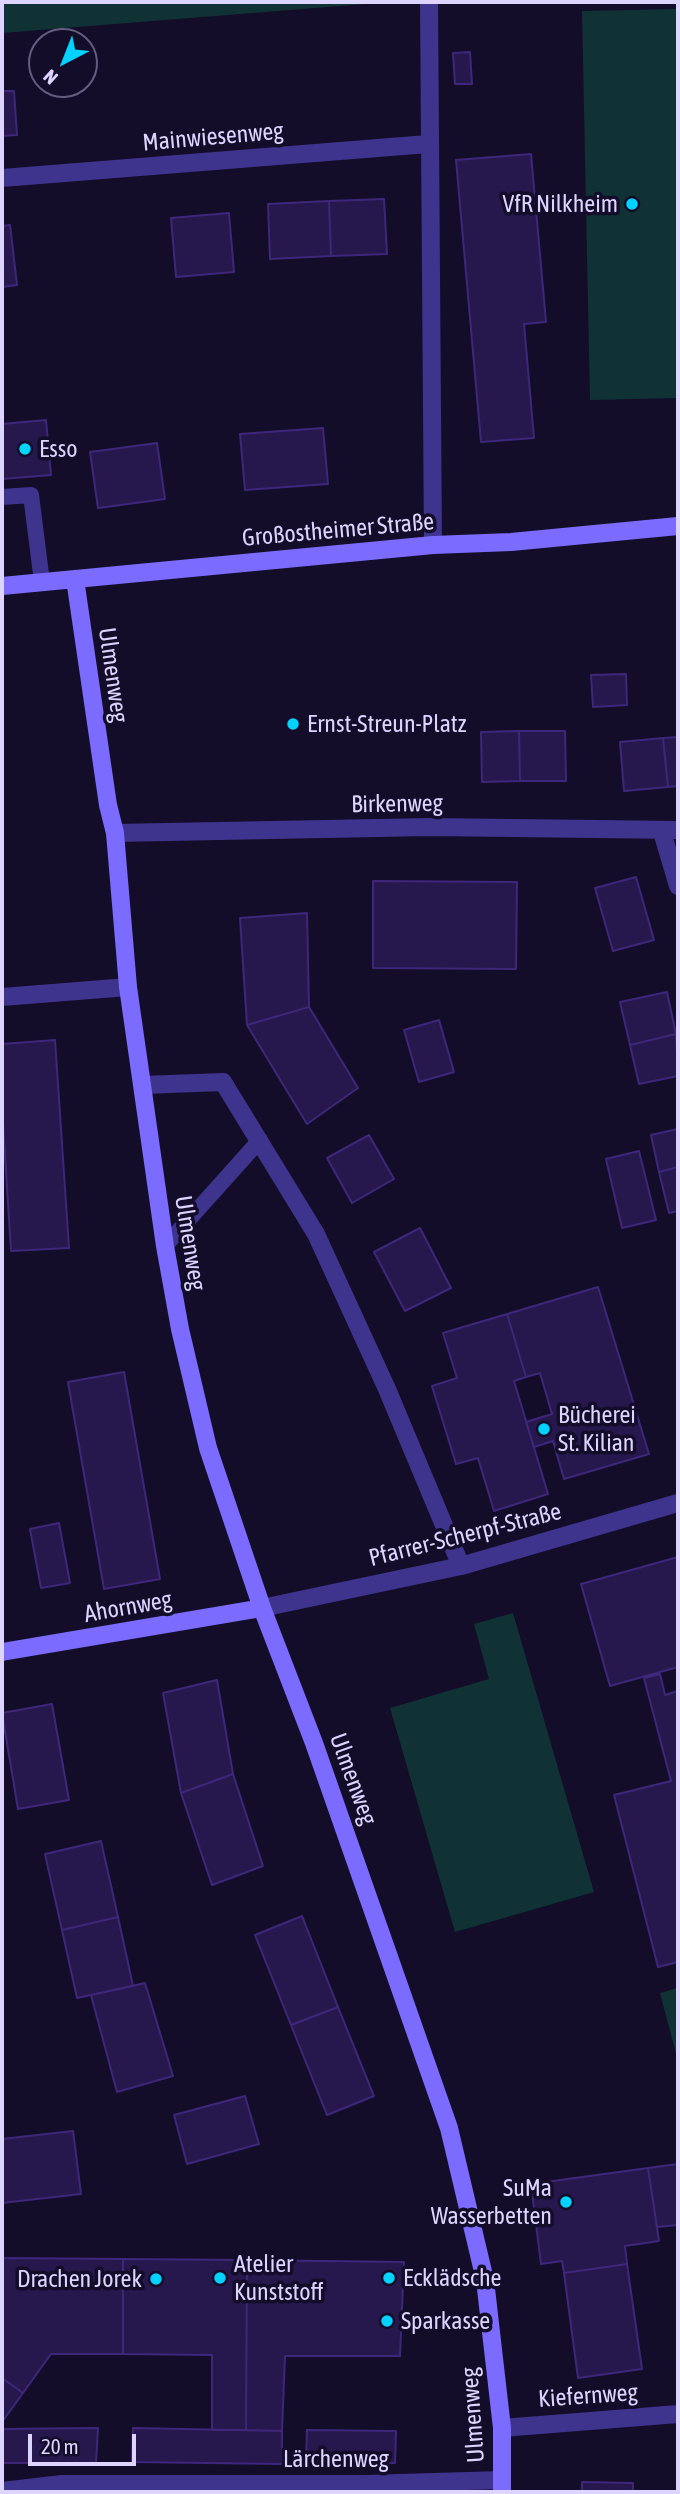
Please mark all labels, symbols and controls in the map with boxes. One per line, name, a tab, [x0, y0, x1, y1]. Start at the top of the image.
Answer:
north arrow	[28, 28, 98, 98]
text: N	[39, 65, 62, 89]
street label: Mainwiesenweg	[141, 116, 285, 158]
place label: VfR Nilkheim	[502, 190, 618, 218]
marker: VfR Nilkheim	[624, 196, 640, 212]
place label: Esso	[39, 435, 77, 463]
marker: Esso	[17, 441, 33, 457]
street label: Großostheimer Straße	[241, 507, 435, 553]
street label: Ulmenweg	[92, 626, 134, 724]
place label: Ernst-Streun-Platz	[307, 710, 466, 738]
marker: Ernst-Streun-Platz	[285, 716, 301, 732]
street label: Birkenweg	[351, 789, 443, 819]
street label: Ulmenweg	[168, 1194, 212, 1292]
place label: Bücherei St. Kilian	[558, 1401, 636, 1457]
marker: Bücherei St. Kilian	[536, 1421, 552, 1437]
street label: Pfarrer-Scherpf-Straße	[366, 1497, 564, 1573]
street label: Ahornweg	[82, 1585, 174, 1629]
street label: Ulmenweg	[323, 1729, 383, 1829]
place label: SuMa Wasserbetten	[431, 2174, 552, 2230]
marker: SuMa Wasserbetten	[558, 2194, 574, 2210]
place label: Atelier Kunststoff	[234, 2250, 324, 2306]
place label: Ecklädsche	[403, 2264, 501, 2292]
place label: Drachen Jorek	[17, 2265, 142, 2293]
marker: Atelier Kunststoff	[212, 2270, 228, 2286]
marker: Ecklädsche	[381, 2270, 397, 2286]
marker: Drachen Jorek	[148, 2271, 164, 2287]
place label: Sparkasse	[401, 2307, 490, 2335]
marker: Sparkasse	[379, 2313, 395, 2329]
street label: Ulmenweg	[455, 2366, 491, 2464]
street label: Kiefernweg	[537, 2378, 639, 2414]
scale bar	[32, 2420, 140, 2464]
text: 20 m	[41, 2434, 79, 2458]
street label: Lärchenweg	[283, 2445, 389, 2473]

